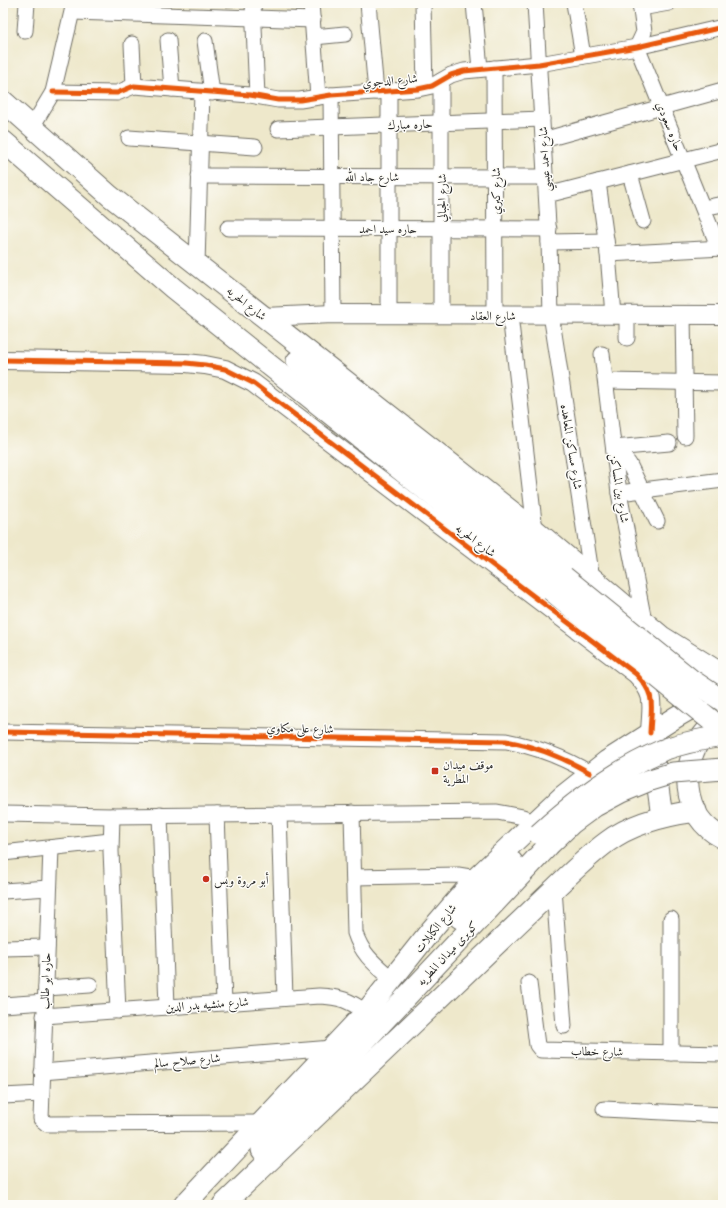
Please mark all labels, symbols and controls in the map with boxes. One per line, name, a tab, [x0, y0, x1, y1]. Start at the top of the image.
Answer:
street label: شارع الدجوي	[362, 70, 419, 94]
street label: حاره سعودي	[650, 99, 687, 154]
street label: حاره مبارك	[387, 116, 433, 132]
street label: شارع احمد عيسي	[535, 126, 557, 192]
street label: شارع جاد الله	[345, 167, 399, 188]
street label: شارع كبري	[488, 167, 507, 215]
street label: شارع الجبالي	[434, 174, 453, 222]
street label: حاره سيد احمد	[359, 221, 417, 236]
street label: شارع الحريه	[222, 283, 270, 327]
street label: شارع العقاد	[470, 308, 516, 327]
street label: شارع مساكن المعاهده	[554, 403, 586, 492]
street label: شارع بين المساكن	[603, 452, 633, 525]
street label: شارع الحريه	[450, 520, 499, 563]
street label: شارع على مكاوي	[266, 720, 334, 740]
place label: موقف ميدان المطرية	[443, 757, 493, 787]
marker: موقف ميدان المطرية	[430, 766, 440, 776]
place label: أبو مروة وبس	[214, 872, 269, 889]
marker: أبو مروة وبس	[201, 874, 211, 884]
street label: شارع الكابلات	[411, 900, 463, 958]
street label: كوبرى ميدان المطريه	[413, 918, 482, 989]
street label: حاره ابو طالب	[37, 952, 54, 1010]
street label: شارع منشيه بدر الدين	[165, 994, 250, 1018]
street label: شارع خطاب	[571, 1043, 623, 1063]
street label: شارع صلاح سالم	[153, 1050, 221, 1074]

